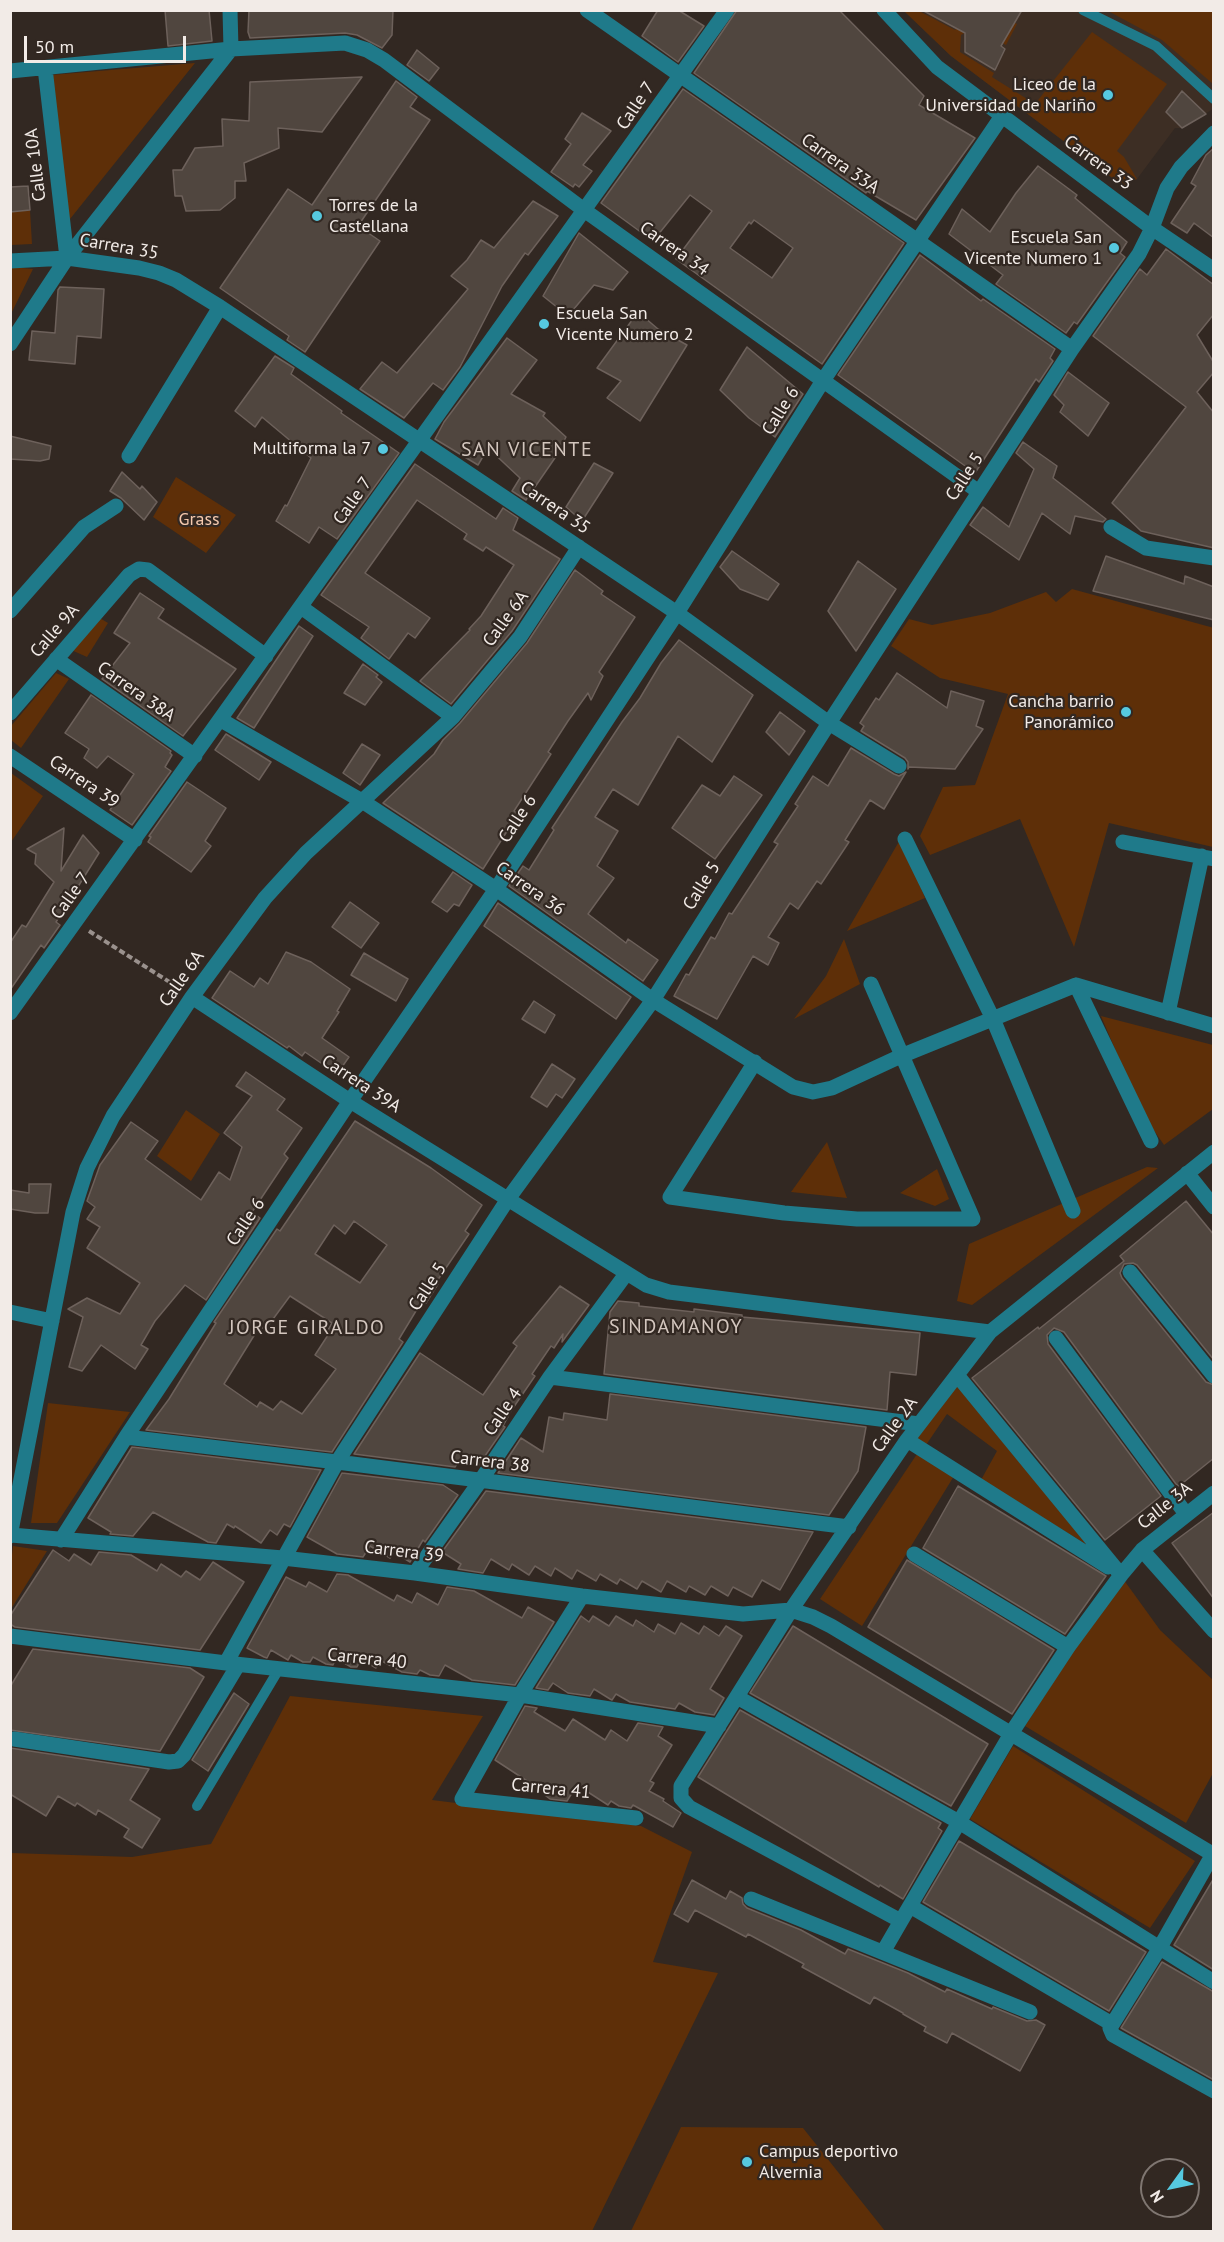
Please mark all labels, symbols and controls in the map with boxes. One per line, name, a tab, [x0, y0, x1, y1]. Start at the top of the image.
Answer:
scale bar	[27, 24, 189, 62]
text: 50 m	[35, 35, 74, 58]
place label: Liceo de la Universidad de Nariño	[925, 74, 1096, 116]
street label: Calle 7	[612, 78, 660, 134]
marker: Liceo de la Universidad de Nariño	[1101, 88, 1115, 102]
street label: Calle 10A	[21, 127, 51, 203]
street label: Carrera 33A	[797, 129, 883, 199]
street label: Carrera 33	[1059, 131, 1137, 195]
place label: Torres de la Castellana	[329, 195, 418, 238]
marker: Torres de la Castellana	[310, 209, 324, 223]
street label: Carrera 34	[635, 217, 713, 281]
place label: Escuela San Vicente Numero 1	[964, 227, 1102, 270]
street label: Carrera 35	[78, 229, 160, 265]
marker: Escuela San Vicente Numero 1	[1107, 241, 1121, 255]
place label: Escuela San Vicente Numero 2	[556, 303, 694, 346]
marker: Escuela San Vicente Numero 2	[537, 317, 551, 331]
street label: Calle 6	[758, 383, 804, 439]
place label: Multiforma la 7	[252, 438, 371, 460]
district label: SAN VICENTE	[461, 438, 593, 462]
marker: Multiforma la 7	[376, 442, 390, 456]
street label: Calle 5	[941, 449, 989, 505]
street label: Calle 7	[329, 473, 377, 529]
street label: Carrera 35	[516, 477, 594, 539]
park label: Grass	[178, 509, 220, 531]
street label: Calle 6A	[479, 587, 533, 651]
street label: Calle 9A	[26, 600, 84, 662]
street label: Carrera 38A	[93, 657, 179, 727]
place label: Cancha barrio Panorámico	[1008, 691, 1114, 734]
marker: Cancha barrio Panorámico	[1119, 705, 1133, 719]
street label: Carrera 39	[45, 751, 123, 813]
street label: Calle 6	[494, 791, 542, 847]
street label: Carrera 36	[491, 857, 569, 921]
street label: Calle 5	[679, 858, 725, 914]
street label: Calle 7	[47, 868, 95, 924]
street label: Calle 6A	[155, 947, 209, 1011]
street label: Carrera 39A	[317, 1050, 405, 1118]
street label: Calle 6	[222, 1194, 270, 1250]
street label: Calle 5	[404, 1259, 452, 1315]
district label: SINDAMANOY	[609, 1315, 743, 1339]
district label: JORGE GIRALDO	[229, 1316, 385, 1340]
street label: Calle 4	[479, 1384, 527, 1440]
street label: Calle 2A	[868, 1393, 922, 1457]
street label: Carrera 38	[449, 1446, 531, 1478]
street label: Calle 3A	[1133, 1478, 1197, 1534]
street label: Carrera 39	[363, 1536, 445, 1568]
street label: Carrera 40	[326, 1644, 408, 1674]
street label: Carrera 41	[510, 1774, 592, 1804]
place label: Campus deportivo Alvernia	[759, 2141, 898, 2184]
marker: Campus deportivo Alvernia	[740, 2155, 754, 2169]
north arrow	[1140, 2158, 1200, 2218]
text: N	[1145, 2187, 1168, 2207]

